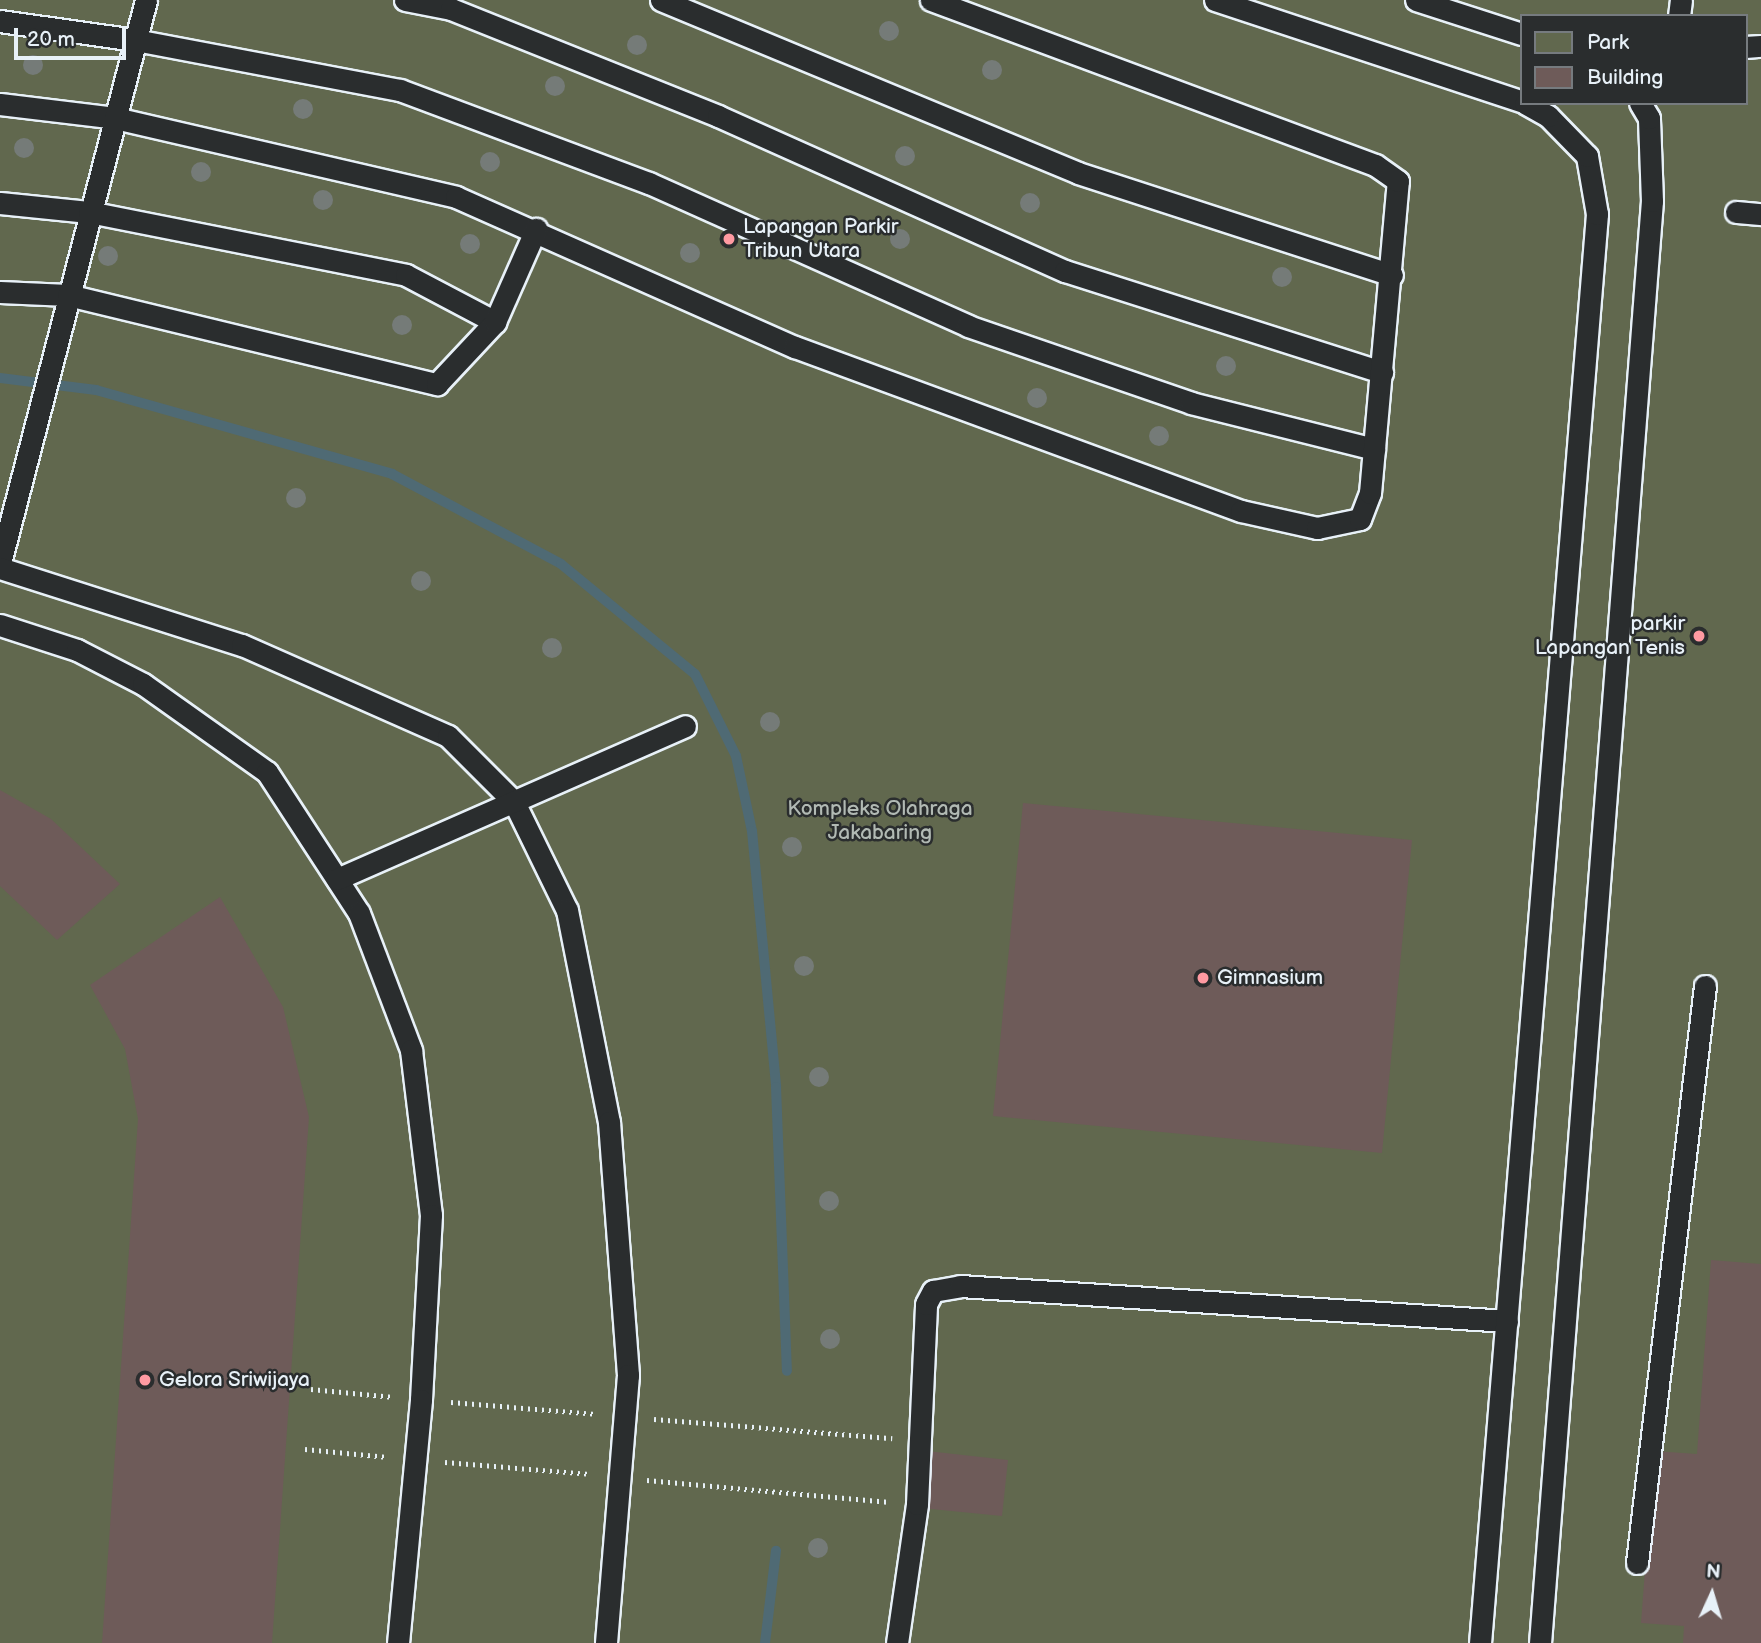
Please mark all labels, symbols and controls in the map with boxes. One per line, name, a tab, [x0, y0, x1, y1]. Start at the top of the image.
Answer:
scale bar	[18, 14, 130, 58]
legend	[1520, 14, 1747, 105]
text: 20 m	[27, 27, 75, 52]
text: Park	[1587, 30, 1629, 55]
text: Building	[1587, 65, 1663, 90]
place label: Lapangan Parkir Tribun Utara	[743, 214, 898, 264]
marker: Lapangan Parkir Tribun Utara	[721, 231, 737, 247]
place label: parkir Lapangan Tenis	[1534, 611, 1685, 661]
marker: parkir Lapangan Tenis	[1691, 628, 1707, 644]
park label: Kompleks Olahraga Jakabaring	[787, 796, 973, 846]
place label: Gimnasium	[1217, 965, 1323, 991]
marker: Gimnasium	[1195, 970, 1211, 986]
place label: Gelora Sriwijaya	[159, 1367, 310, 1393]
marker: Gelora Sriwijaya	[137, 1372, 153, 1388]
north arrow	[1677, 1559, 1747, 1629]
text: N	[1706, 1561, 1721, 1585]

